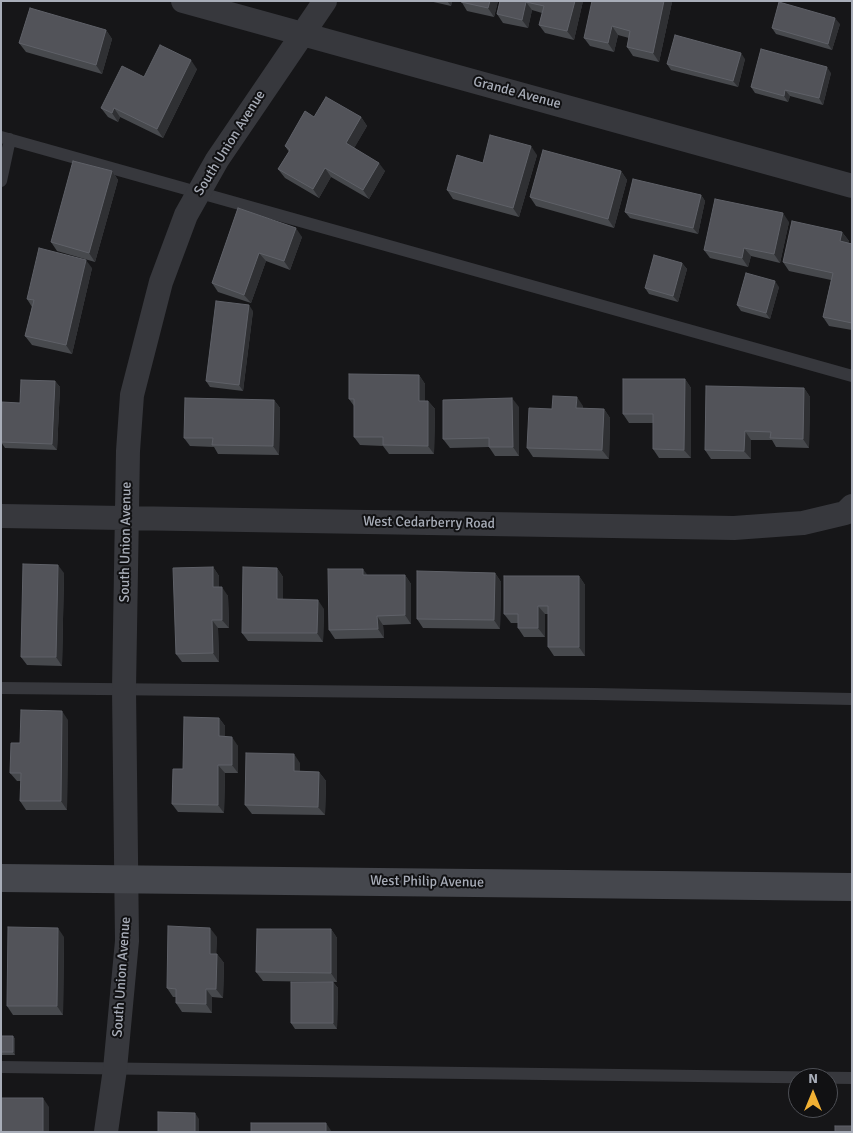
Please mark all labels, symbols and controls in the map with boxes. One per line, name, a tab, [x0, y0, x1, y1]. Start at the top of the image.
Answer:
street label: Grande Avenue	[471, 73, 563, 113]
street label: South Union Avenue	[191, 87, 269, 199]
street label: South Union Avenue	[117, 481, 135, 603]
street label: West Cedarberry Road	[363, 513, 495, 533]
street label: West Philip Avenue	[370, 873, 484, 891]
street label: South Union Avenue	[109, 916, 135, 1038]
north arrow	[788, 1068, 838, 1118]
text: N	[808, 1070, 818, 1087]

